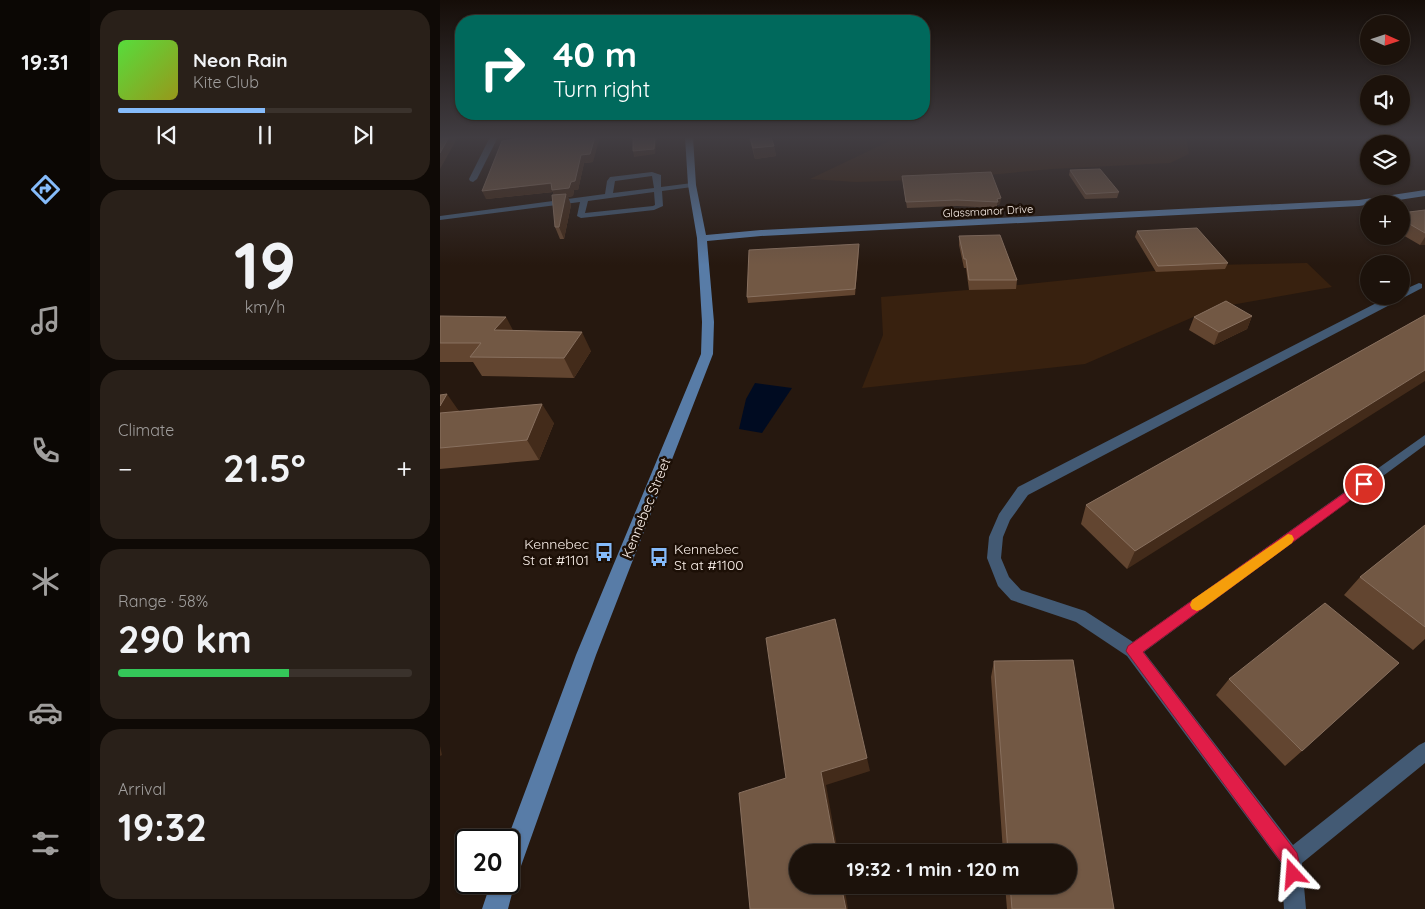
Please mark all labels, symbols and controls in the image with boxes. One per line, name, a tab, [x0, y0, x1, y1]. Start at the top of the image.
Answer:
north arrow	[1360, 15, 1410, 65]
map controls	[1360, 15, 1410, 305]
text: 40 m	[553, 32, 637, 76]
icon: right	[470, 35, 535, 100]
text: 19:31	[21, 48, 69, 76]
text: Neon Rain	[193, 48, 288, 72]
text: Kite Club	[193, 72, 259, 92]
text: Turn right	[553, 75, 650, 103]
button: sound	[1360, 75, 1410, 125]
icon: previous	[153, 121, 181, 149]
icon: pause	[251, 121, 279, 149]
icon: next	[349, 121, 377, 149]
button: layers	[1360, 135, 1410, 185]
icon: directions	[28, 172, 63, 207]
button: +	[1360, 195, 1410, 245]
street label: Glassmanor Drive	[942, 202, 1034, 220]
text: 19	[234, 224, 296, 305]
button: −	[1360, 255, 1410, 305]
text: km/h	[245, 297, 285, 317]
icon: music	[28, 303, 63, 338]
text: Climate	[118, 420, 174, 440]
icon: phone	[28, 433, 63, 468]
text: 21.5°	[223, 444, 306, 492]
text: −	[118, 451, 133, 486]
text: +	[396, 451, 412, 486]
street label: Kennebec Street	[618, 455, 674, 561]
pin	[1343, 463, 1385, 505]
icon: arrive	[1350, 470, 1378, 498]
place label: Kennebec St at #1101	[522, 535, 589, 569]
place label: Kennebec St at #1100	[674, 540, 744, 574]
bus stop icon: Kennebec St at #1101	[593, 541, 615, 563]
bus stop icon: Kennebec St at #1100	[648, 546, 670, 568]
icon: climate	[28, 564, 63, 599]
text: Range · 58%	[118, 591, 208, 611]
text: 290 km	[118, 615, 252, 663]
icon: car	[28, 695, 63, 730]
text: Arrival	[118, 779, 166, 799]
text: 19:32	[118, 803, 207, 851]
icon: filters	[28, 826, 63, 861]
speed limit sign: 20	[455, 829, 520, 894]
position arrow	[1266, 847, 1318, 899]
text: 19:32 · 1 min · 120 m	[847, 857, 1019, 881]

